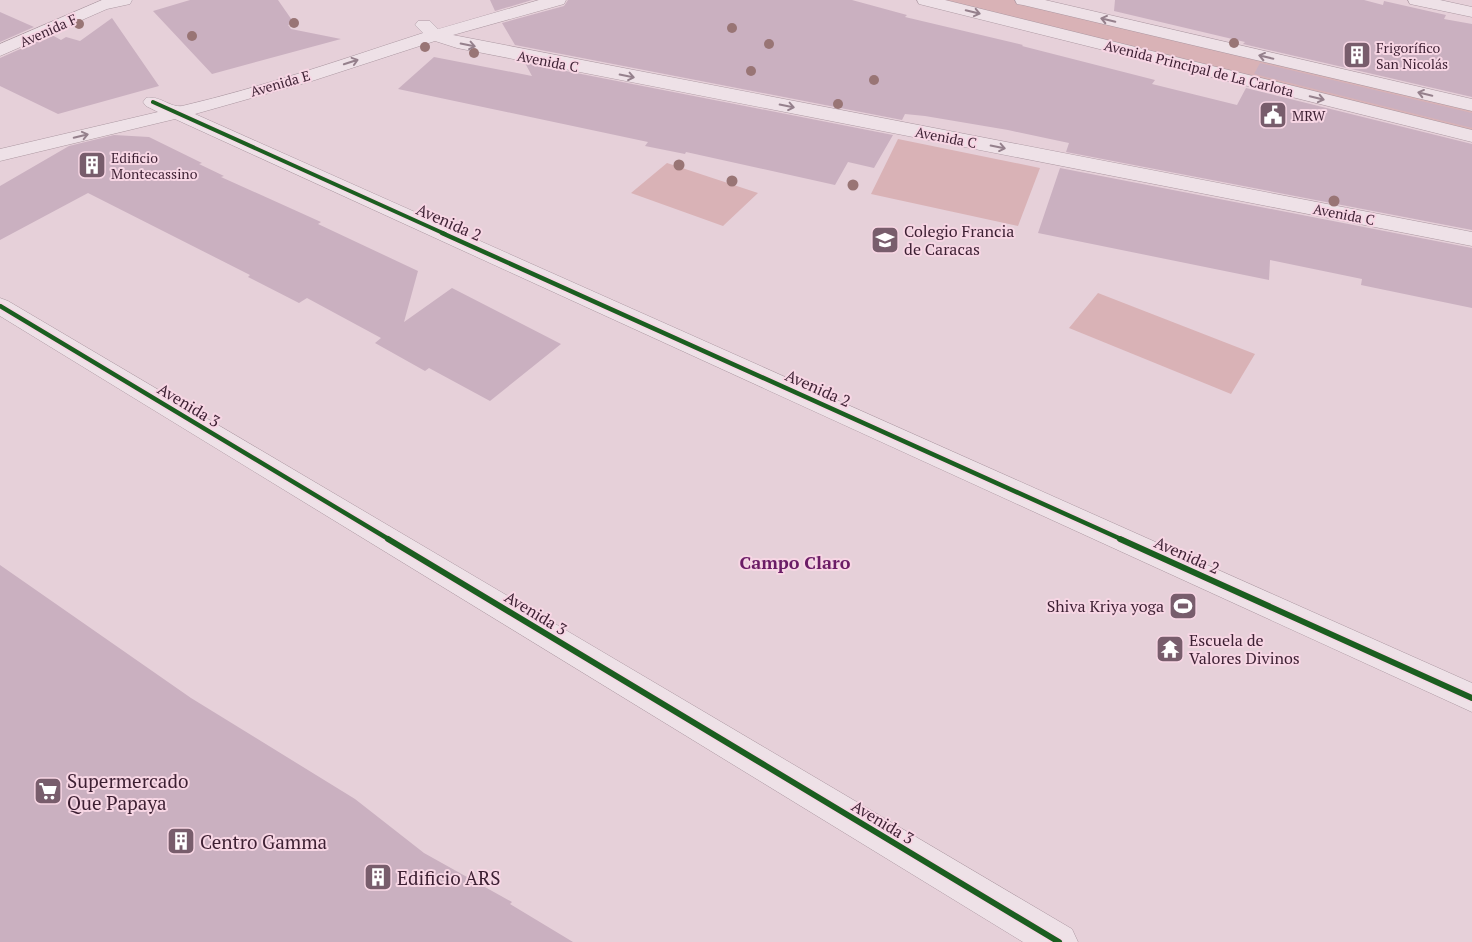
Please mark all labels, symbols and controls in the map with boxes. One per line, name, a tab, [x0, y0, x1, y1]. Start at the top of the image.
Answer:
one-way arrow	[964, 8, 980, 17]
street label: Avenida F	[16, 9, 80, 51]
one-way arrow	[1100, 15, 1116, 24]
street label: Avenida Principal de La Carlota	[1102, 35, 1296, 101]
place label: Frigorífico San Nicolás	[1376, 38, 1448, 73]
building icon: Frigorífico San Nicolás	[1342, 40, 1372, 70]
one-way arrow	[459, 41, 475, 50]
street label: Avenida C	[516, 46, 580, 76]
one-way arrow	[1259, 52, 1275, 61]
one-way arrow	[343, 57, 358, 66]
street label: Avenida E	[248, 65, 312, 101]
one-way arrow	[619, 71, 635, 81]
one-way arrow	[1417, 89, 1433, 98]
one-way arrow	[1309, 93, 1325, 103]
public building icon: MRW	[1258, 100, 1288, 130]
one-way arrow	[778, 102, 794, 112]
place label: MRW	[1292, 106, 1326, 125]
street label: Avenida C	[914, 122, 978, 152]
one-way arrow	[73, 131, 89, 140]
one-way arrow	[990, 142, 1006, 152]
place label: Edificio Montecassino	[111, 148, 198, 183]
building icon: Edificio Montecassino	[77, 150, 107, 180]
street label: Avenida 2	[413, 198, 485, 246]
street label: Avenida C	[1312, 199, 1376, 229]
place label: Colegio Francia de Caracas	[904, 220, 1014, 260]
school or university icon: Colegio Francia de Caracas	[870, 225, 900, 255]
street label: Avenida 2	[782, 364, 854, 412]
street label: Avenida 3	[154, 378, 224, 432]
street label: Avenida 2	[1151, 531, 1223, 579]
district label: Campo Claro	[739, 550, 851, 574]
street label: Avenida 3	[501, 586, 571, 640]
sports icon: Shiva Kriya yoga	[1168, 591, 1198, 621]
place label: Shiva Kriya yoga	[1047, 595, 1164, 617]
place label: Escuela de Valores Divinos	[1189, 629, 1300, 669]
temple icon: Escuela de Valores Divinos	[1155, 634, 1185, 664]
place label: Supermercado Que Papaya	[67, 768, 188, 815]
supermarket icon: Supermercado Que Papaya	[33, 776, 63, 806]
street label: Avenida 3	[848, 795, 918, 849]
building icon: Centro Gamma	[166, 826, 196, 856]
place label: Centro Gamma	[200, 829, 328, 854]
building icon: Edificio ARS	[363, 862, 393, 892]
place label: Edificio ARS	[397, 865, 500, 890]

